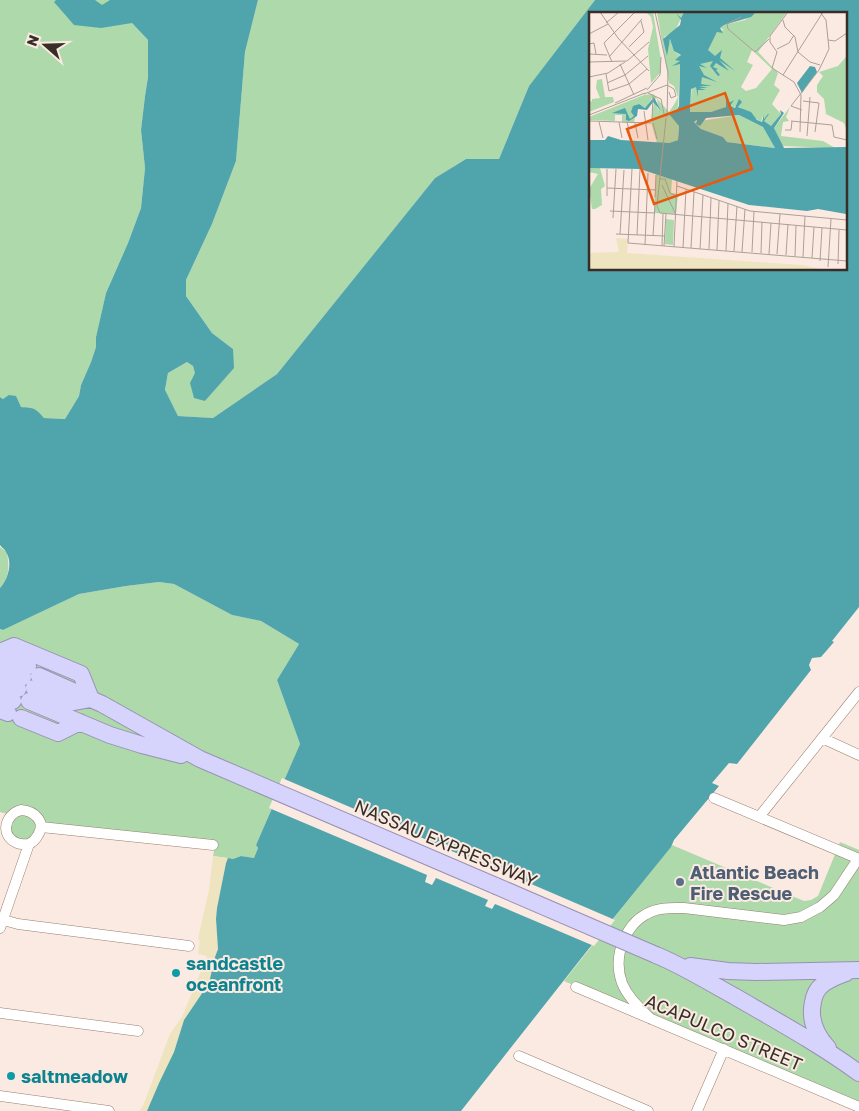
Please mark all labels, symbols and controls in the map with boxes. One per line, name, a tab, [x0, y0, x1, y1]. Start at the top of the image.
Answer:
inset map	[589, 12, 846, 270]
north arrow	[20, 20, 70, 70]
text: N	[23, 32, 42, 48]
street label: NASSAU EXPRESSWAY	[351, 795, 541, 892]
place label: Atlantic Beach Fire Rescue	[690, 861, 819, 904]
marker: Atlantic Beach Fire Rescue	[674, 876, 686, 888]
place label: sandcastle oceanfront	[186, 952, 283, 995]
marker: sandcastle oceanfront	[170, 967, 182, 979]
street label: ACAPULCO STREET	[642, 989, 806, 1075]
place label: saltmeadow	[21, 1065, 128, 1087]
marker: saltmeadow	[5, 1070, 17, 1082]

